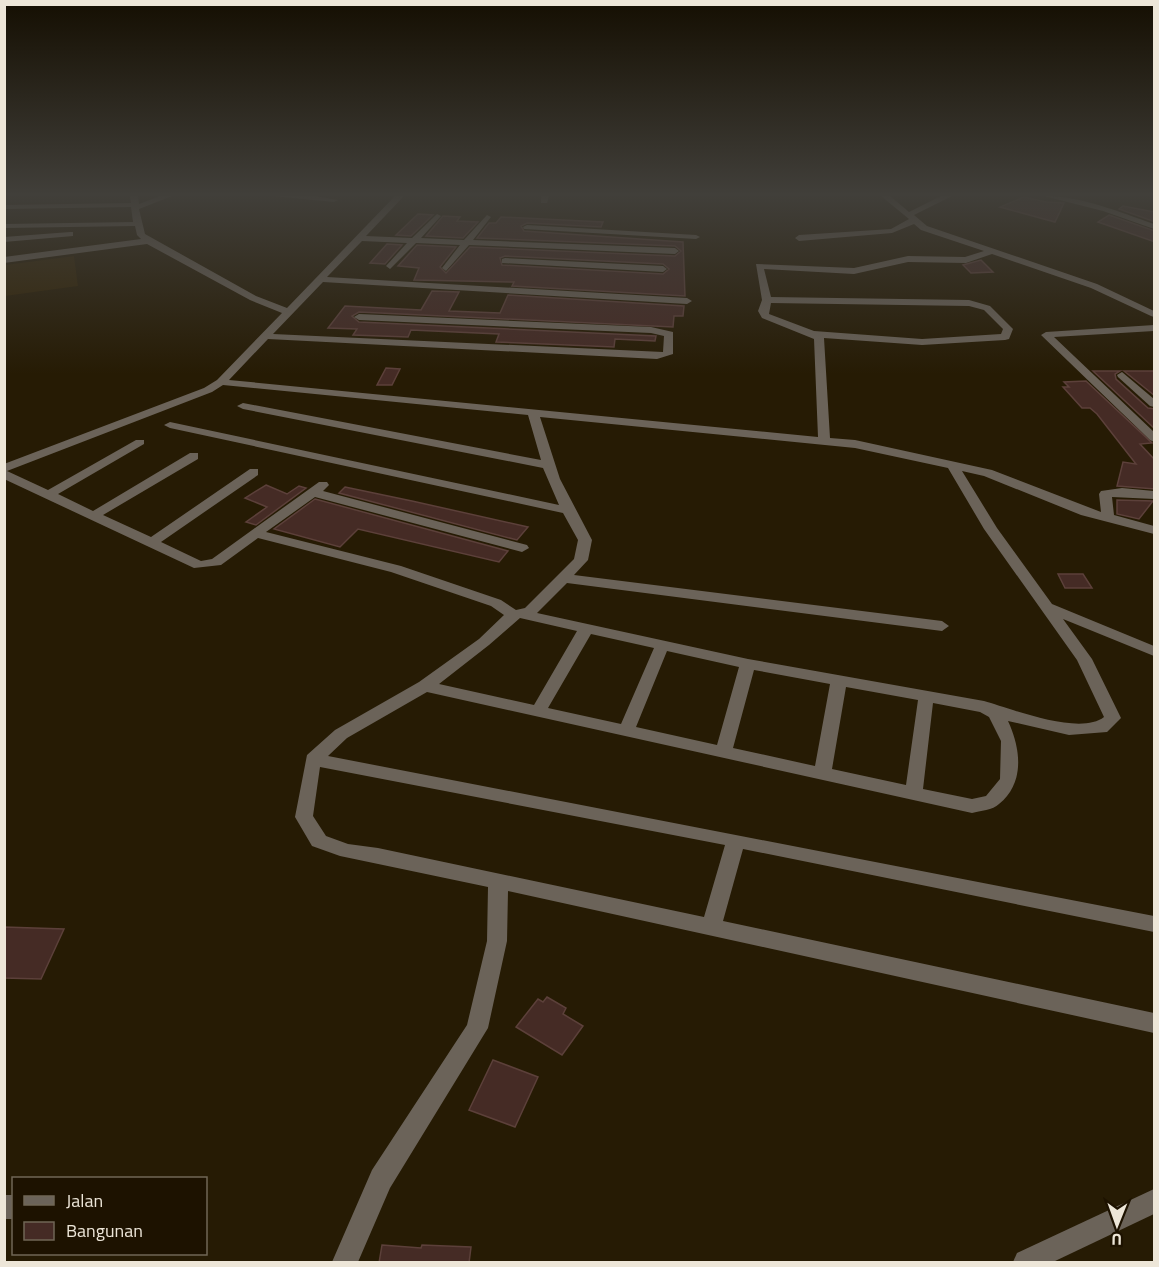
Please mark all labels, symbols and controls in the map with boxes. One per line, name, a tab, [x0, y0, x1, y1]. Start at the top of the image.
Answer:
legend	[12, 1177, 207, 1255]
text: Jalan	[66, 1187, 103, 1214]
north arrow	[1087, 1195, 1147, 1255]
text: Bangunan	[66, 1217, 143, 1244]
text: U	[1111, 1228, 1122, 1252]

